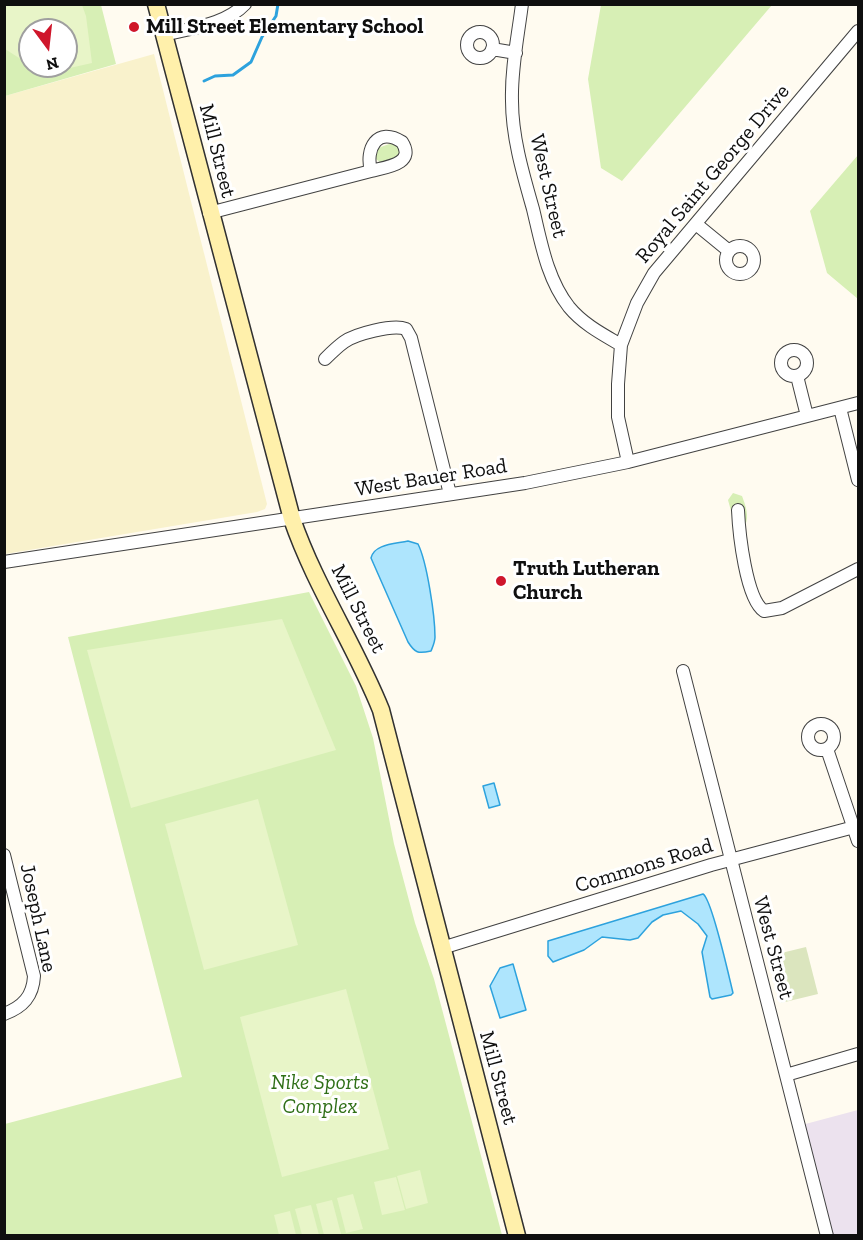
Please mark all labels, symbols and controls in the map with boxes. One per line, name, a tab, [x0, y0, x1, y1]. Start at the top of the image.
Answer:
place label: Mill Street Elementary School	[146, 14, 423, 40]
north arrow	[18, 18, 78, 78]
marker: Mill Street Elementary School	[127, 20, 141, 34]
text: N	[44, 53, 61, 75]
street label: Royal Saint George Drive	[631, 79, 795, 269]
street label: Mill Street	[193, 102, 241, 200]
street label: West Street	[524, 132, 572, 240]
street label: West Bauer Road	[353, 454, 509, 502]
place label: Truth Lutheran Church	[513, 556, 660, 606]
street label: Mill Street	[325, 561, 391, 657]
marker: Truth Lutheran Church	[494, 574, 508, 588]
street label: Commons Road	[572, 833, 716, 899]
street label: Joseph Lane	[14, 861, 62, 975]
street label: West Street	[747, 894, 799, 1002]
street label: Mill Street	[473, 1029, 523, 1127]
park label: Nike Sports Complex	[271, 1070, 369, 1120]

